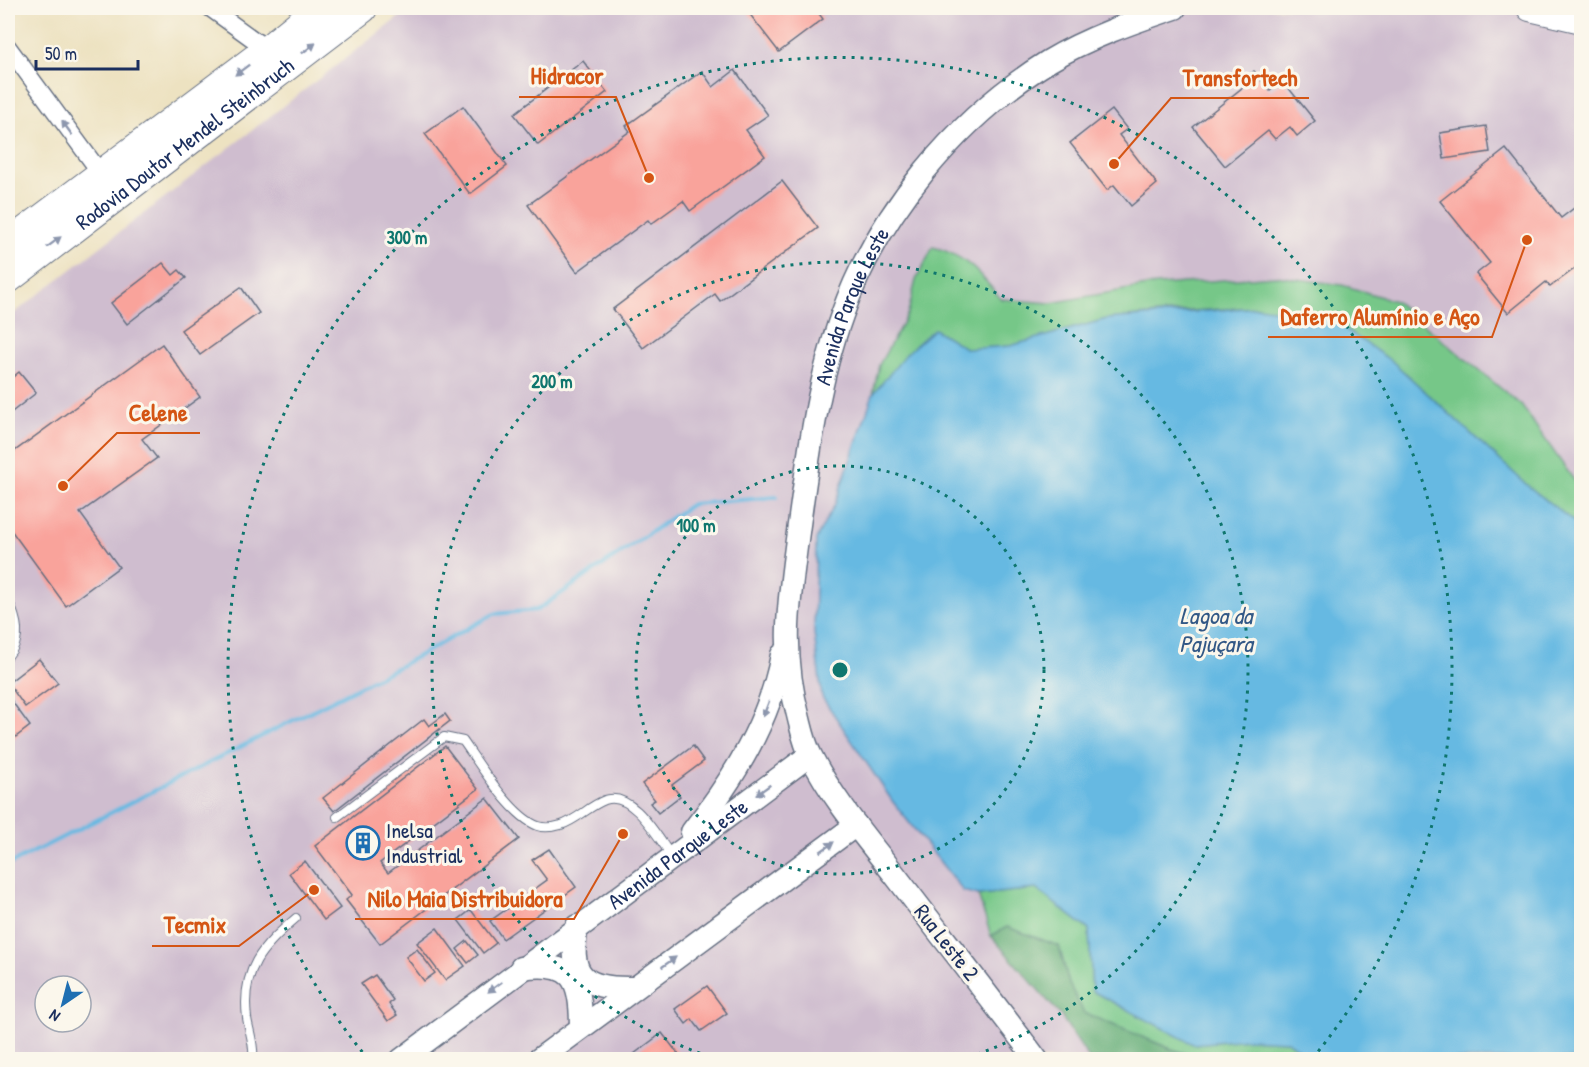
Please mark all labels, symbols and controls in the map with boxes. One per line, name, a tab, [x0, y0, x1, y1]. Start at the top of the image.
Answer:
scale bar	[36, 33, 138, 71]
text: 50 m	[45, 41, 77, 66]
one-way arrow	[302, 42, 317, 54]
street label: Rodovia Doutor Mendel Steinbruch	[69, 50, 300, 236]
callout: Hidracor	[519, 55, 616, 97]
callout: Transfortech	[1171, 56, 1309, 98]
text: Hidracor	[531, 59, 604, 91]
text: Transfortech	[1182, 61, 1297, 93]
one-way arrow	[234, 64, 250, 76]
one-way arrow	[61, 121, 73, 137]
street label: Avenida Parque Leste	[807, 221, 896, 388]
text: 300 m	[387, 225, 427, 250]
one-way arrow	[46, 236, 62, 249]
callout: Daferro Alumínio e Aço	[1268, 295, 1492, 337]
text: Daferro Alumínio e Aço	[1280, 300, 1480, 332]
text: 200 m	[532, 369, 572, 394]
callout: Celene	[117, 391, 200, 433]
text: Celene	[128, 396, 188, 428]
text: 100 m	[676, 513, 716, 538]
water label: Lagoa da Pajuçara	[1179, 599, 1255, 659]
centre of rings	[830, 660, 850, 680]
one-way arrow	[760, 701, 770, 719]
one-way arrow	[755, 784, 771, 796]
street label: Avenida Parque Leste	[601, 791, 754, 916]
place label: Inelsa Industrial	[386, 815, 463, 870]
building icon: Inelsa Industrial	[345, 825, 381, 861]
one-way arrow	[818, 841, 834, 853]
callout: Nilo Maia Distribuidora	[355, 877, 574, 919]
text: Nilo Maia Distribuidora	[367, 882, 563, 914]
street label: Rua Leste 2	[908, 897, 987, 987]
callout: Tecmix	[152, 904, 239, 946]
text: Tecmix	[163, 908, 227, 940]
one-way arrow	[660, 956, 676, 968]
north arrow	[33, 974, 93, 1034]
one-way arrow	[488, 981, 503, 993]
text: N	[44, 1005, 64, 1028]

